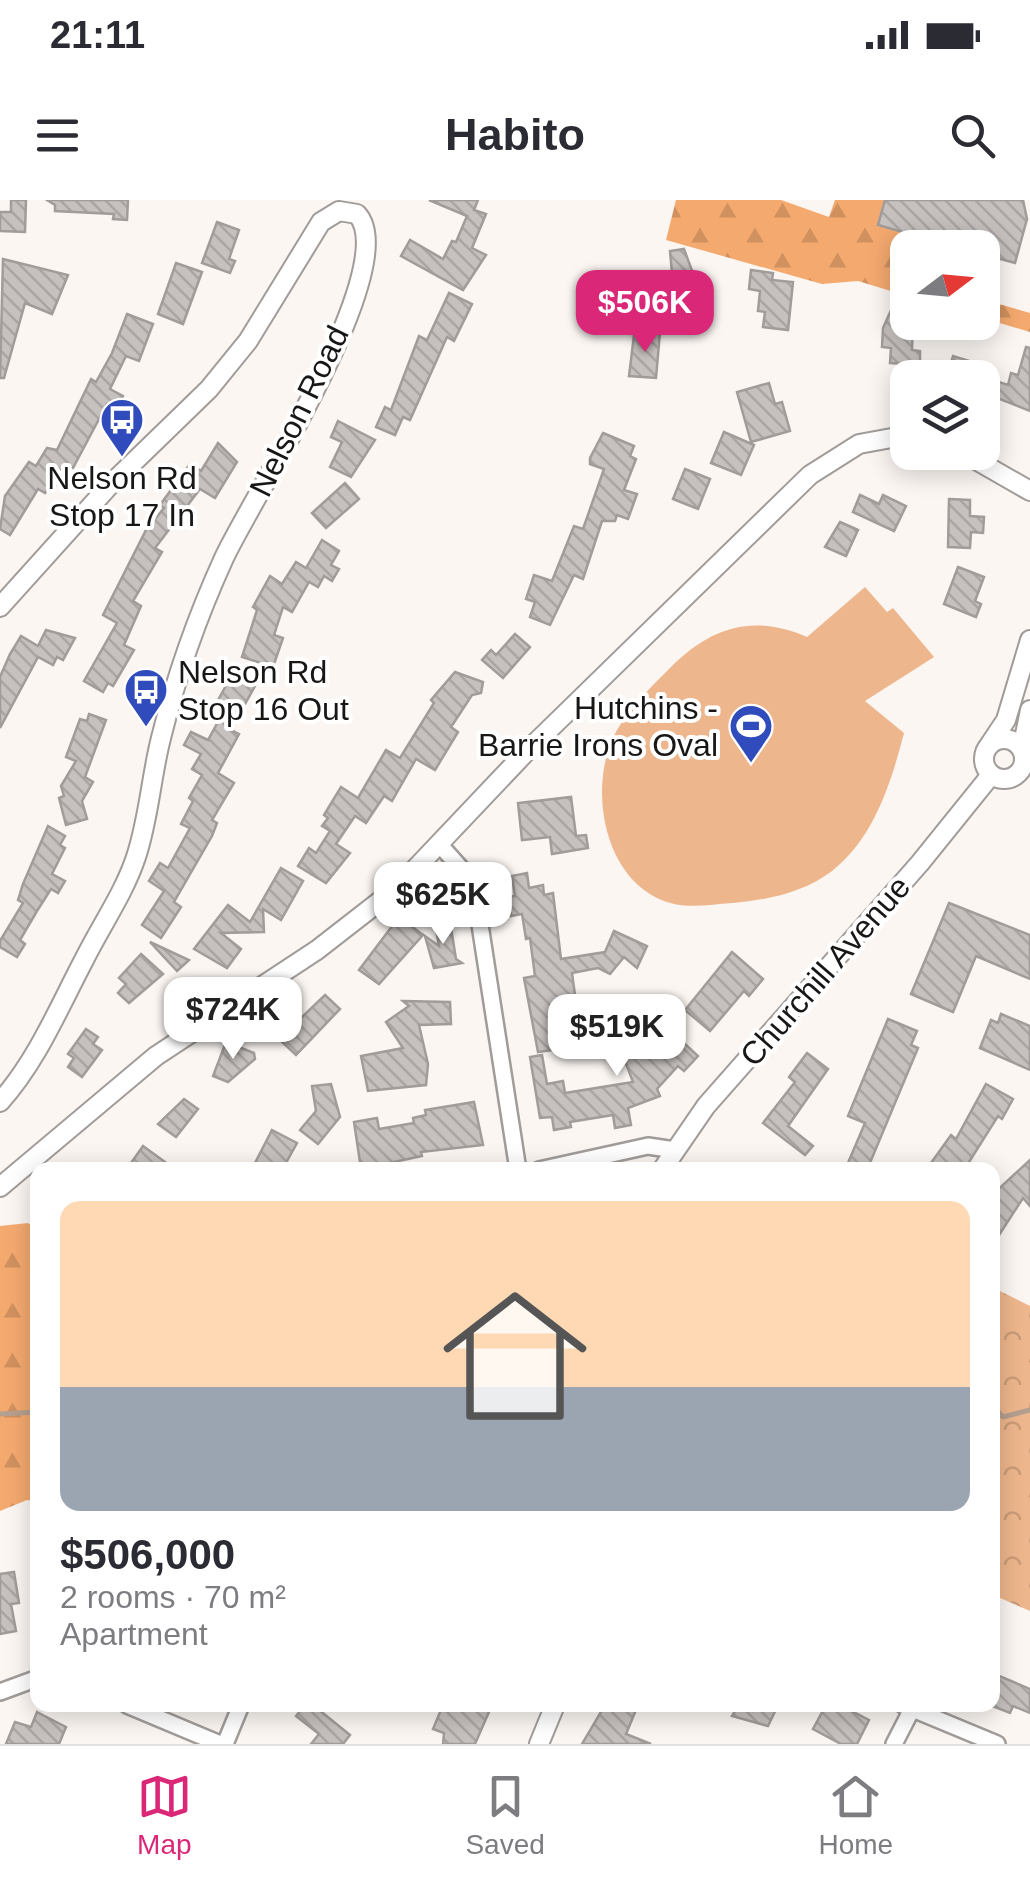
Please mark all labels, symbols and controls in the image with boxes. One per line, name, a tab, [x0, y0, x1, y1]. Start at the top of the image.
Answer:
text: 21:11	[50, 14, 145, 56]
icon: menu	[30, 108, 85, 163]
icon: search	[945, 108, 1000, 163]
text: Habito	[445, 109, 585, 160]
north arrow	[890, 230, 1000, 340]
map controls	[890, 230, 1000, 470]
pin: $506K	[575, 270, 715, 355]
text: $506K	[598, 284, 692, 320]
street label: Nelson Road	[242, 320, 356, 502]
button: layers	[890, 360, 1000, 470]
bus stop icon: Nelson Rd Stop 17 In	[99, 397, 145, 458]
place label: Nelson Rd Stop 17 In	[47, 460, 197, 533]
place label: Nelson Rd Stop 16 Out	[178, 654, 349, 727]
bus stop icon: Nelson Rd Stop 16 Out	[123, 667, 169, 728]
place label: Hutchins - Barrie Irons Oval	[478, 690, 718, 763]
sports icon: Hutchins - Barrie Irons Oval	[728, 703, 774, 764]
pin: $625K	[373, 862, 513, 947]
street label: Churchill Avenue	[733, 869, 917, 1073]
text: $625K	[396, 876, 490, 912]
pin: $724K	[163, 977, 303, 1062]
text: $724K	[186, 991, 280, 1027]
pin: $519K	[547, 994, 687, 1079]
text: $519K	[570, 1008, 664, 1044]
icon: home	[425, 1266, 605, 1446]
text: $506,000	[60, 1531, 235, 1578]
text: 2 rooms · 70 m²	[60, 1579, 286, 1615]
text: Apartment	[60, 1616, 208, 1652]
tab: Map	[137, 1769, 192, 1861]
tab: Saved	[465, 1769, 545, 1861]
tab: Home	[818, 1769, 893, 1861]

